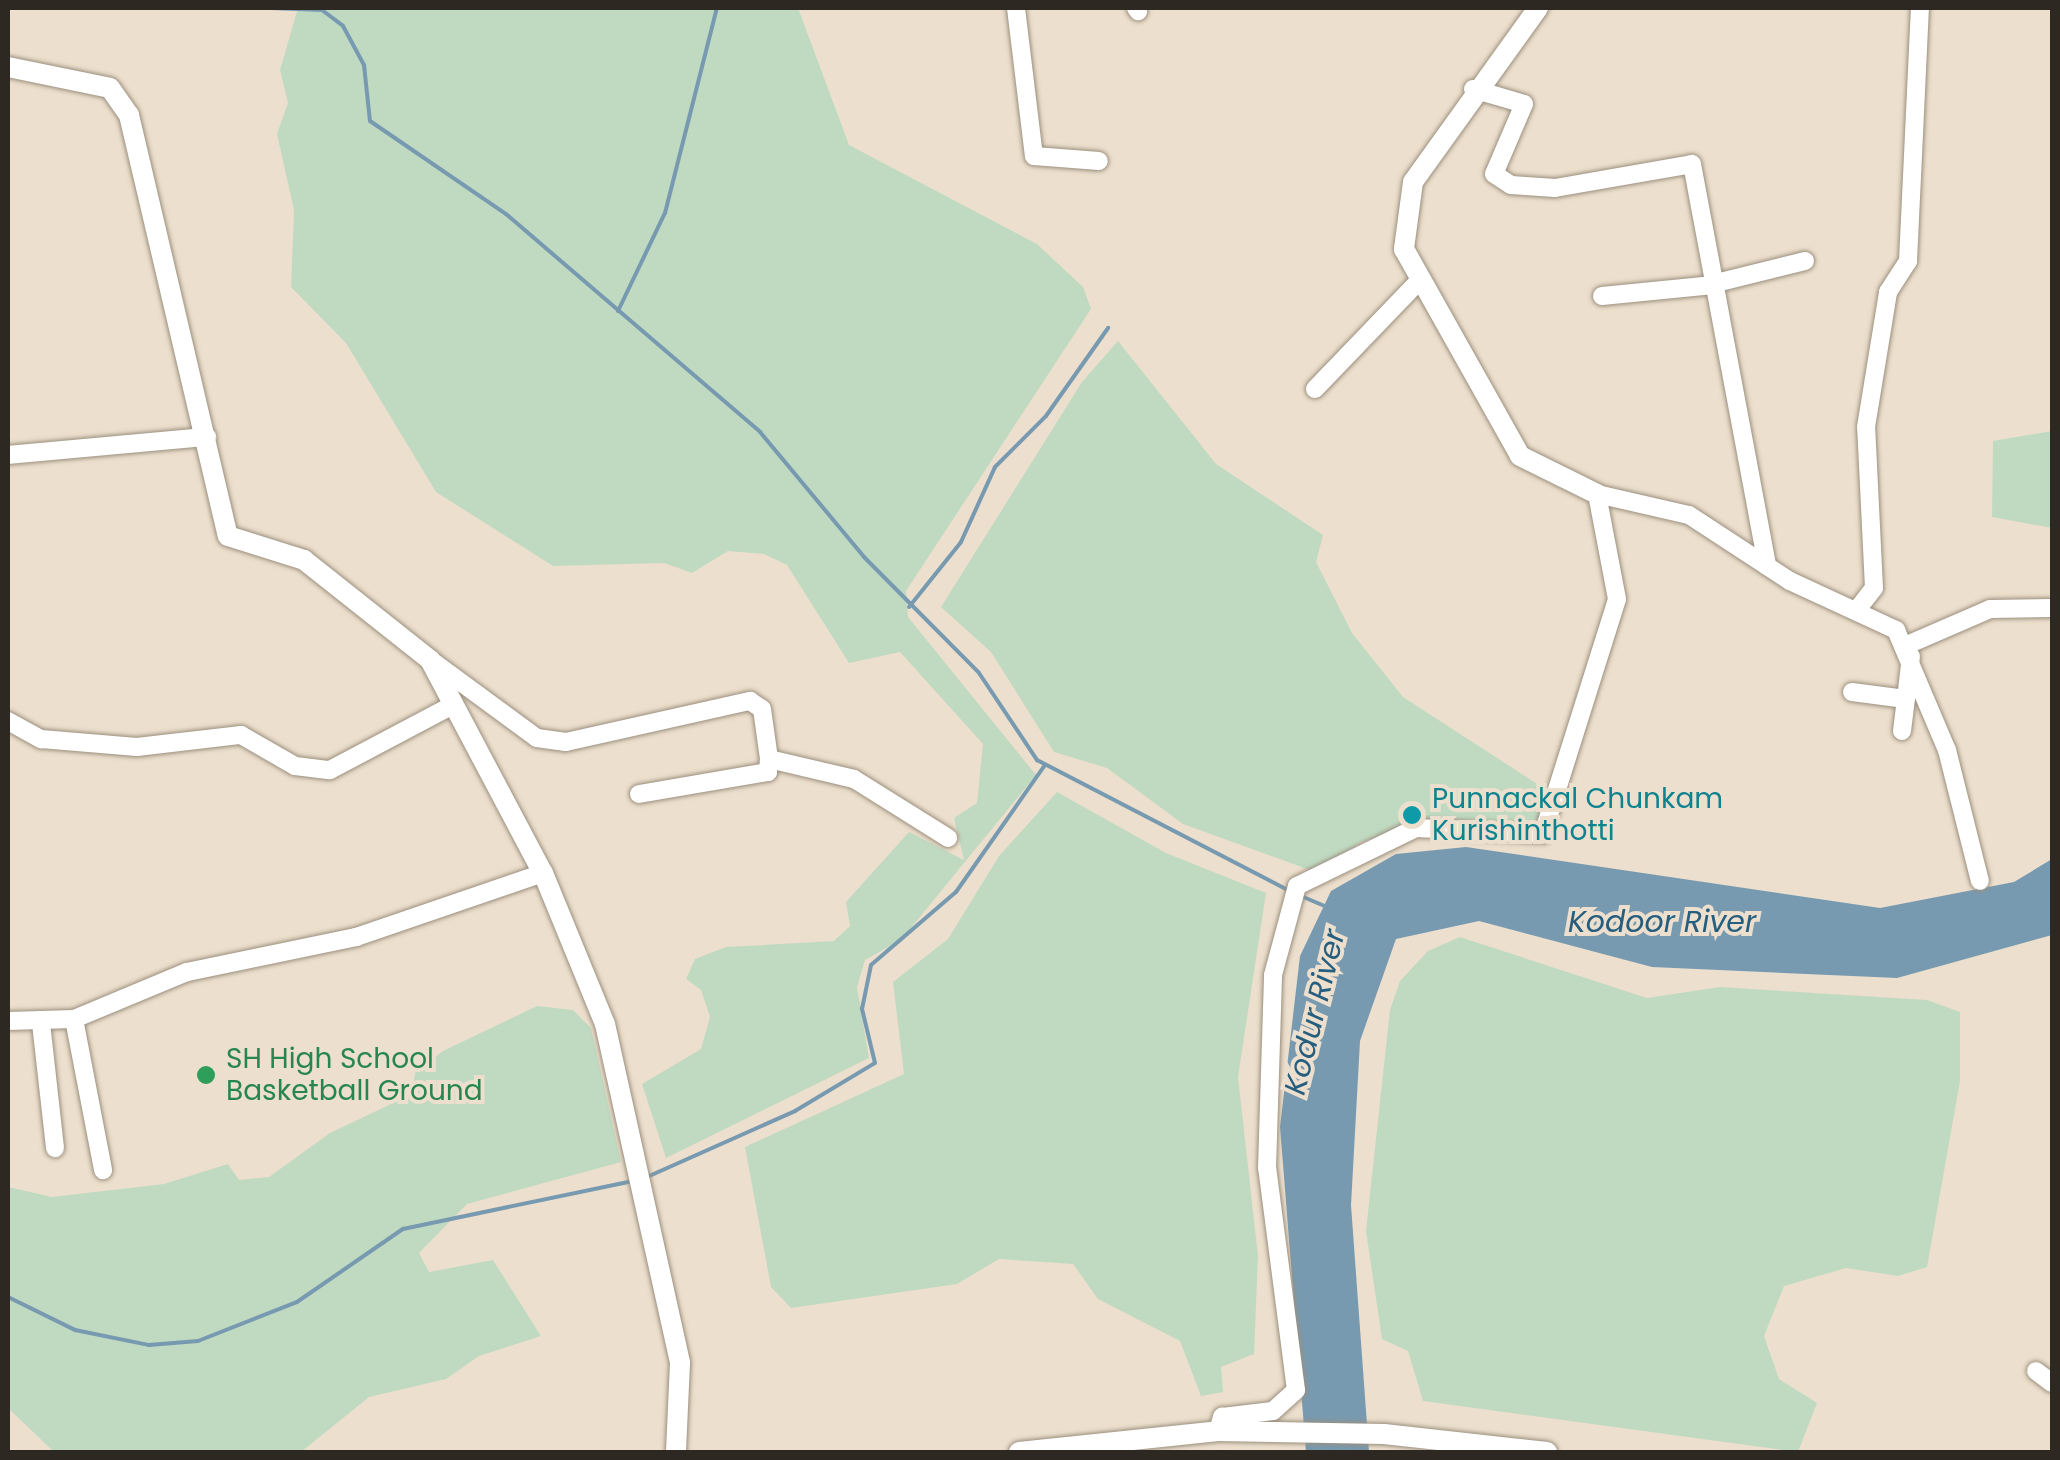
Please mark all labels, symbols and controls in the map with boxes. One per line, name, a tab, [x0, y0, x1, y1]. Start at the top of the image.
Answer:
place label: Punnackal Chunkam Kurishinthotti	[1432, 782, 1723, 848]
marker: Punnackal Chunkam Kurishinthotti	[1401, 804, 1423, 826]
water label: Kodoor River	[1568, 904, 1756, 940]
water label: Kodur River	[1277, 926, 1353, 1098]
place label: SH High School Basketball Ground	[226, 1042, 483, 1108]
marker: SH High School Basketball Ground	[195, 1064, 217, 1086]

